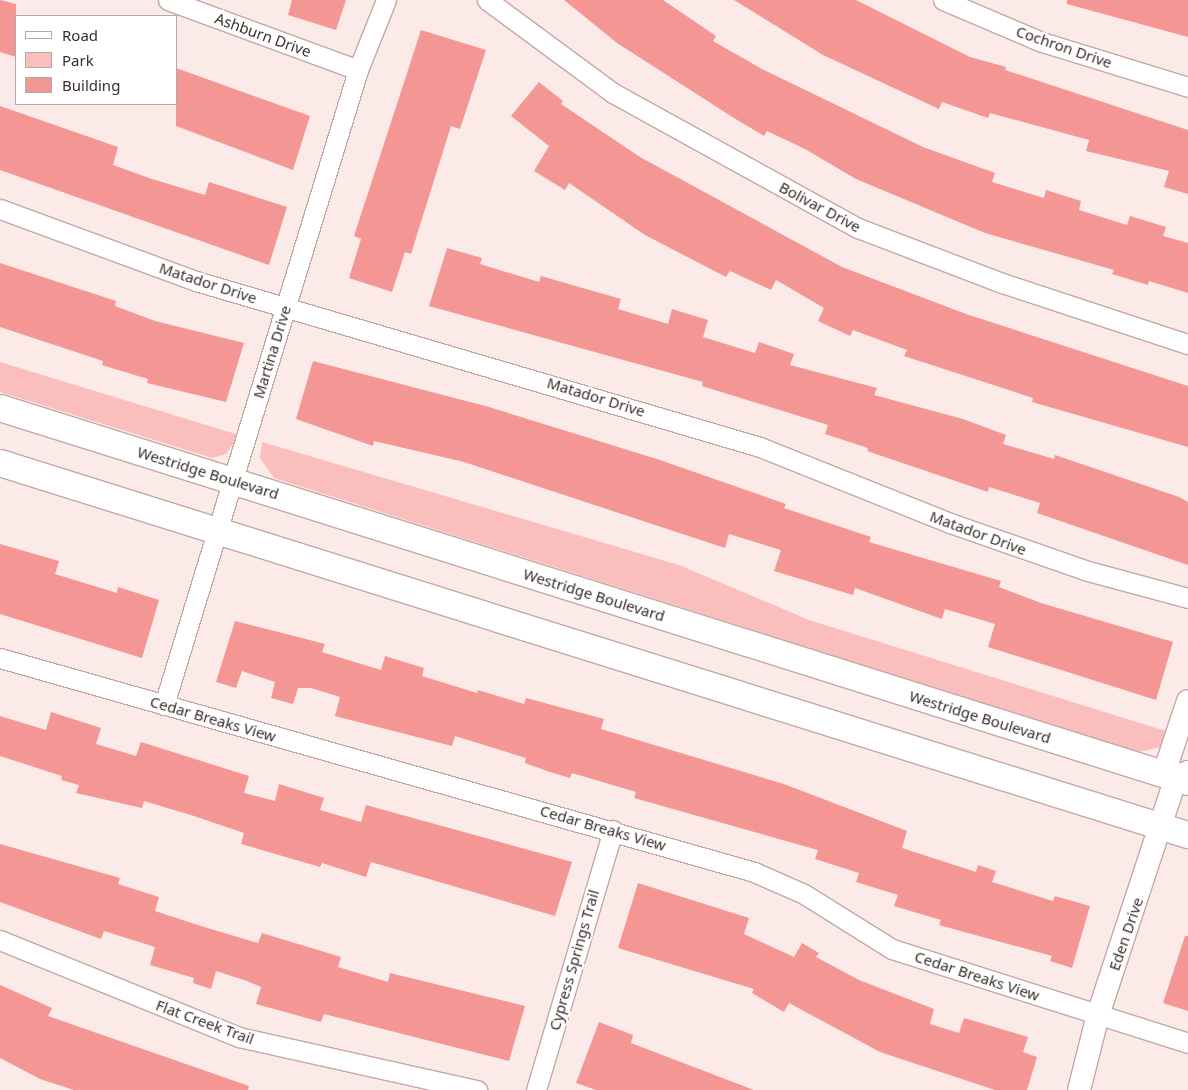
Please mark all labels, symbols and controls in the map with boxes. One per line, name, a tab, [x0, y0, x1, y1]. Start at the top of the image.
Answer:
street label: Ashburn Drive	[212, 9, 314, 61]
legend	[15, 15, 178, 105]
street label: Cochron Drive	[1014, 22, 1114, 72]
text: Road	[62, 25, 98, 45]
text: Park	[62, 50, 94, 70]
text: Building	[62, 75, 120, 95]
street label: Bolivar Drive	[776, 178, 864, 236]
street label: Matador Drive	[157, 259, 259, 307]
street label: Martina Drive	[249, 303, 295, 401]
street label: Matador Drive	[545, 374, 647, 420]
street label: Westridge Boulevard	[135, 443, 281, 503]
street label: Matador Drive	[927, 507, 1029, 559]
street label: Westridge Boulevard	[521, 565, 667, 625]
street label: Westridge Boulevard	[907, 687, 1053, 747]
street label: Cedar Breaks View	[148, 692, 278, 746]
street label: Cedar Breaks View	[538, 801, 668, 855]
street label: Cypress Springs Trail	[545, 887, 603, 1033]
street label: Eden Drive	[1105, 895, 1147, 973]
street label: Cedar Breaks View	[912, 947, 1042, 1005]
street label: Flat Creek Trail	[153, 996, 257, 1048]

